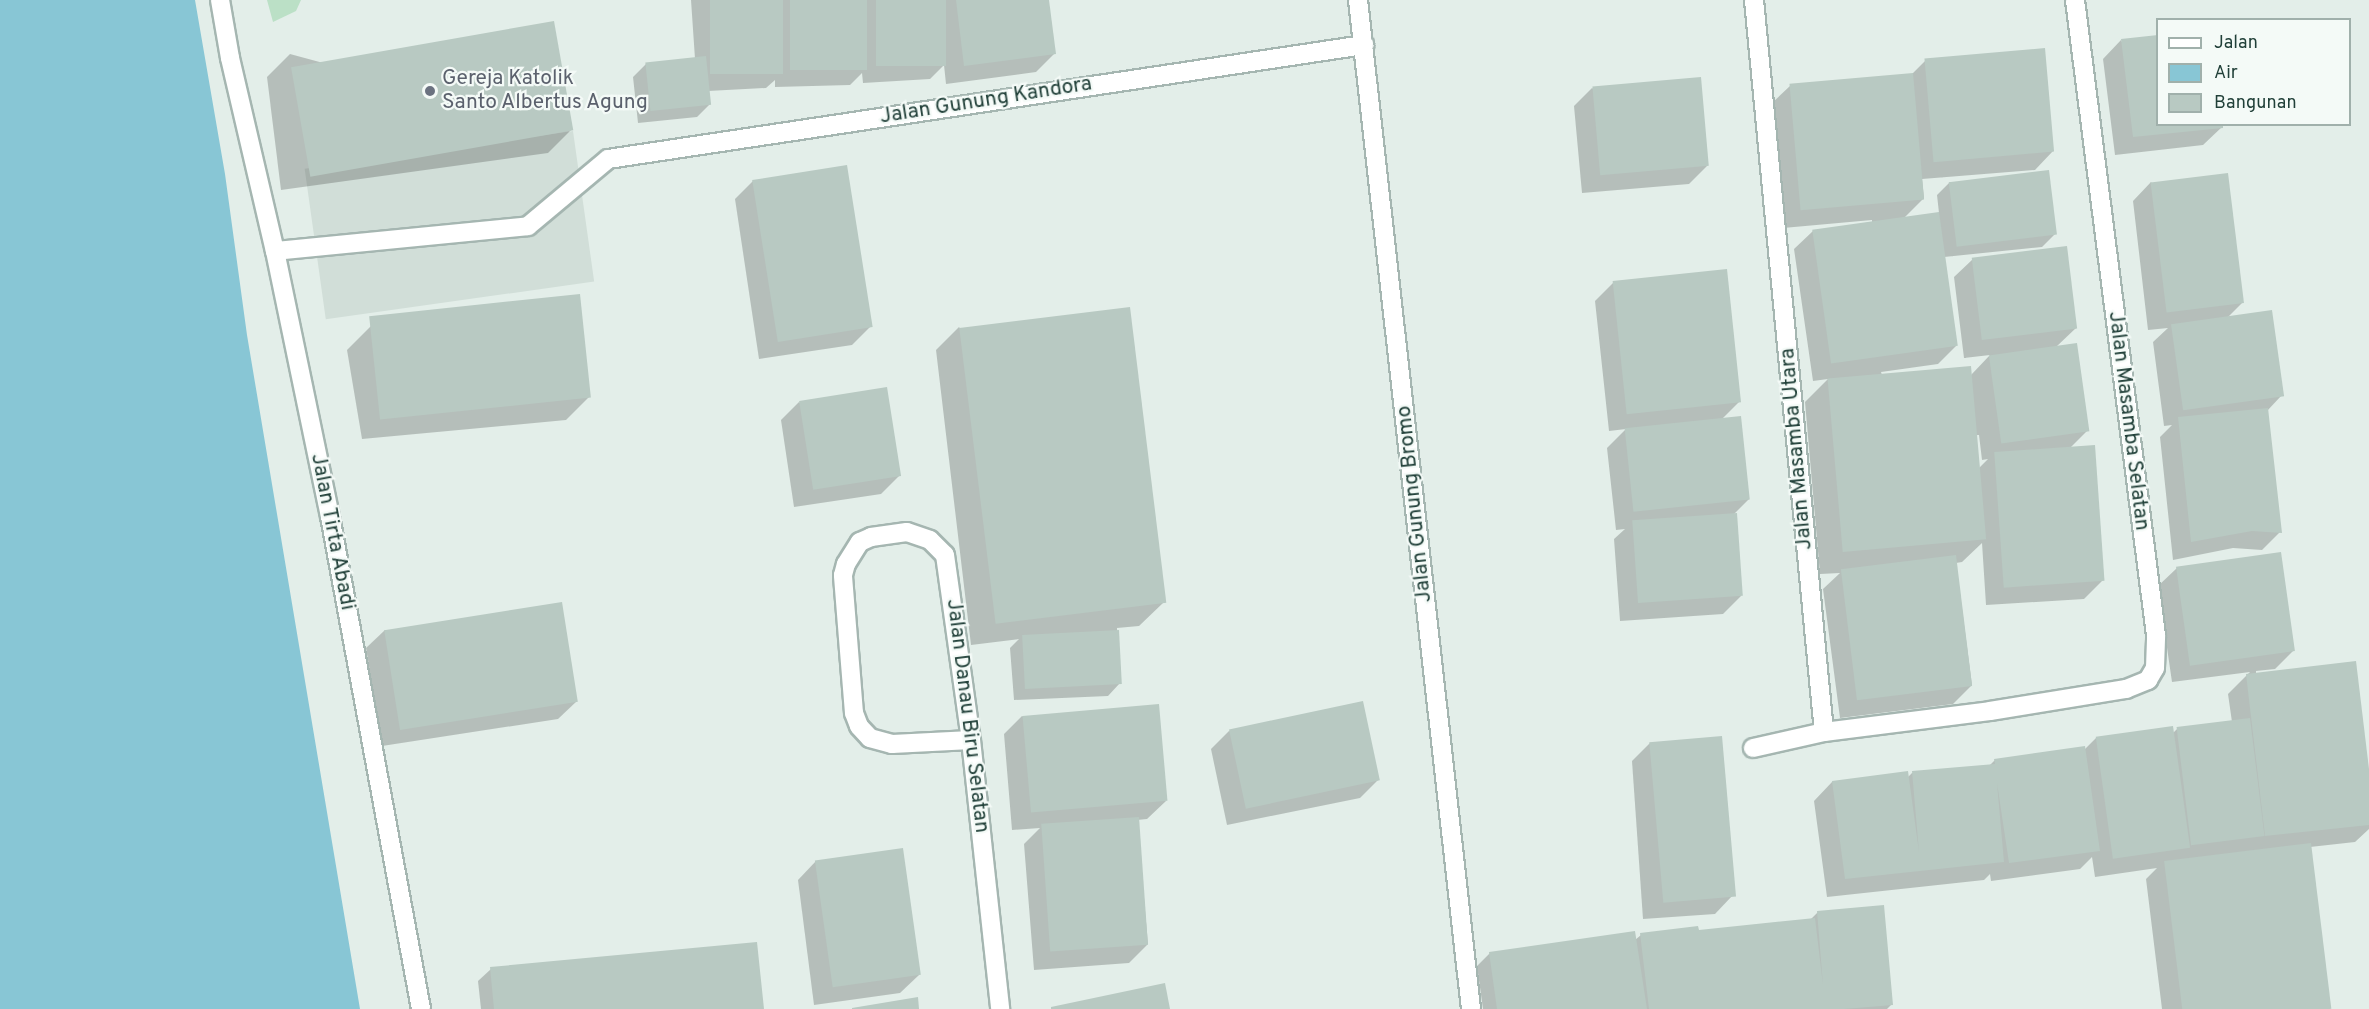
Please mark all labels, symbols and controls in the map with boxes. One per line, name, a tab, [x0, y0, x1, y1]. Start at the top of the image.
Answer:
legend	[2156, 18, 2351, 126]
text: Jalan	[2214, 32, 2258, 55]
text: Air	[2214, 62, 2238, 85]
place label: Gereja Katolik Santo Albertus Agung	[442, 66, 650, 116]
street label: Jalan Gunung Kandora	[878, 72, 1094, 130]
marker: Gereja Katolik Santo Albertus Agung	[423, 84, 437, 98]
text: Bangunan	[2214, 92, 2297, 115]
street label: Jalan Masamba Selatan	[2102, 310, 2154, 532]
street label: Jalan Masamba Utara	[1776, 347, 1818, 551]
street label: Jalan Gunung Bromo	[1392, 404, 1438, 604]
street label: Jalan Tirta Abadi	[304, 451, 360, 613]
street label: Jalan Danau Biru Selatan	[940, 598, 994, 834]

